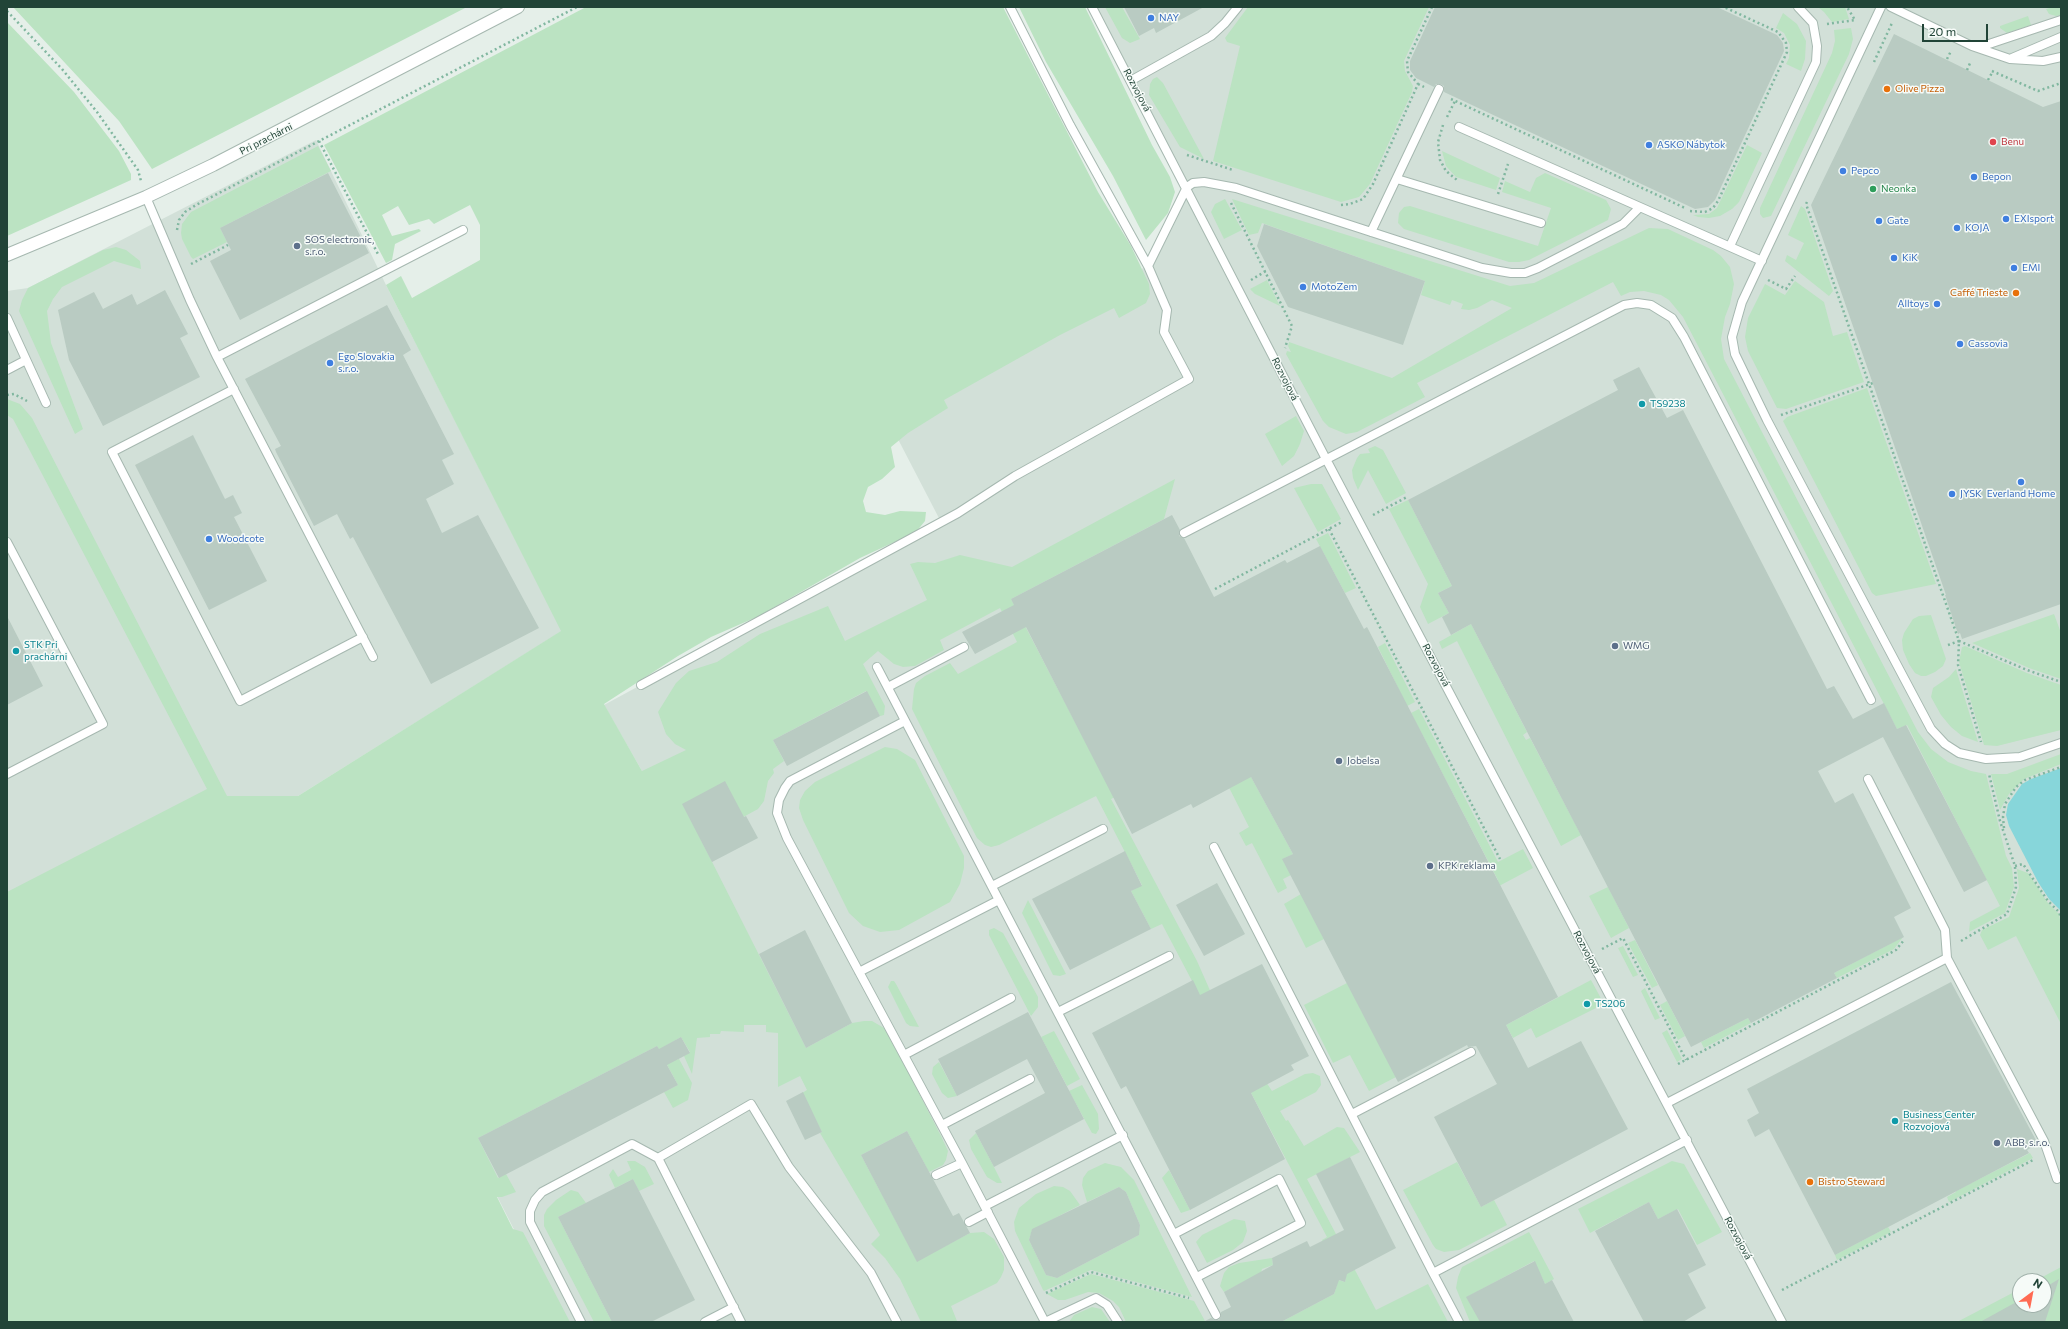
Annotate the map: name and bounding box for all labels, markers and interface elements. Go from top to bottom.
place label: NAY [1159,12,1179,24]
marker: NAY [1146,13,1156,23]
scale bar [1924,16,1990,42]
text: 20 m [1929,24,1956,38]
street label: Rozvojová [1121,67,1153,113]
place label: Olive Pizza [1895,83,1944,95]
marker: Olive Pizza [1882,84,1892,94]
street label: Pri prachárni [237,120,295,158]
place label: Benu [2001,136,2024,148]
marker: Benu [1988,137,1998,147]
place label: ASKO Nábytok [1657,139,1725,151]
marker: ASKO Nábytok [1644,140,1654,150]
place label: Pepco [1851,165,1879,177]
marker: Pepco [1838,166,1848,176]
place label: Bepon [1982,171,2011,183]
marker: Bepon [1969,172,1979,182]
place label: Neonka [1881,183,1916,195]
marker: Neonka [1868,184,1878,194]
place label: EXIsport [2014,213,2054,225]
marker: EXIsport [2001,214,2011,224]
place label: Gate [1887,215,1909,227]
marker: Gate [1874,216,1884,226]
place label: KOJA [1965,222,1989,234]
marker: KOJA [1952,223,1962,233]
place label: SOS electronic, s.r.o. [305,234,374,258]
marker: SOS electronic, s.r.o. [292,241,302,251]
place label: KiK [1902,252,1918,264]
marker: KiK [1889,253,1899,263]
place label: EMI [2022,262,2040,274]
marker: EMI [2009,263,2019,273]
place label: MotoZem [1311,281,1357,293]
marker: MotoZem [1298,282,1308,292]
place label: Caffé Trieste [1950,287,2008,299]
marker: Caffé Trieste [2011,288,2021,298]
place label: Alltoys [1898,298,1929,310]
marker: Alltoys [1932,299,1942,309]
place label: Cassovia [1968,338,2008,350]
marker: Cassovia [1955,339,1965,349]
place label: Ego Slovakia s.r.o. [338,351,395,374]
street label: Rozvojová [1269,355,1301,403]
marker: Ego Slovakia s.r.o. [325,358,335,368]
place label: TS9238 [1650,398,1686,410]
marker: TS9238 [1637,399,1647,409]
marker: Everland Home [2016,477,2026,487]
place label: JYSK [1960,488,1982,500]
place label: Everland Home [1987,488,2055,500]
marker: JYSK [1947,489,1957,499]
place label: Woodcote [217,533,264,545]
marker: Woodcote [204,534,214,544]
place label: STK Pri prachárni [24,639,67,662]
place label: WMG [1623,640,1649,652]
marker: WMG [1610,641,1620,651]
street label: Rozvojová [1420,642,1452,688]
marker: STK Pri prachárni [11,646,21,656]
place label: Jobelsa [1347,755,1379,767]
marker: Jobelsa [1334,756,1344,766]
place label: KPK reklama [1438,860,1496,872]
marker: KPK reklama [1425,861,1435,871]
street label: Rozvojová [1571,929,1603,975]
place label: TS206 [1595,998,1625,1010]
marker: TS206 [1582,999,1592,1009]
place label: Business Center Rozvojová [1903,1109,1975,1132]
marker: Business Center Rozvojová [1890,1116,1900,1126]
place label: ABB, s.r.o. [2005,1137,2050,1149]
marker: ABB, s.r.o. [1992,1138,2002,1148]
place label: Bistro Steward [1818,1176,1885,1188]
marker: Bistro Steward [1805,1177,1815,1187]
street label: Rozvojová [1722,1215,1754,1261]
north arrow [2012,1273,2052,1313]
text: N [2031,1276,2045,1291]

